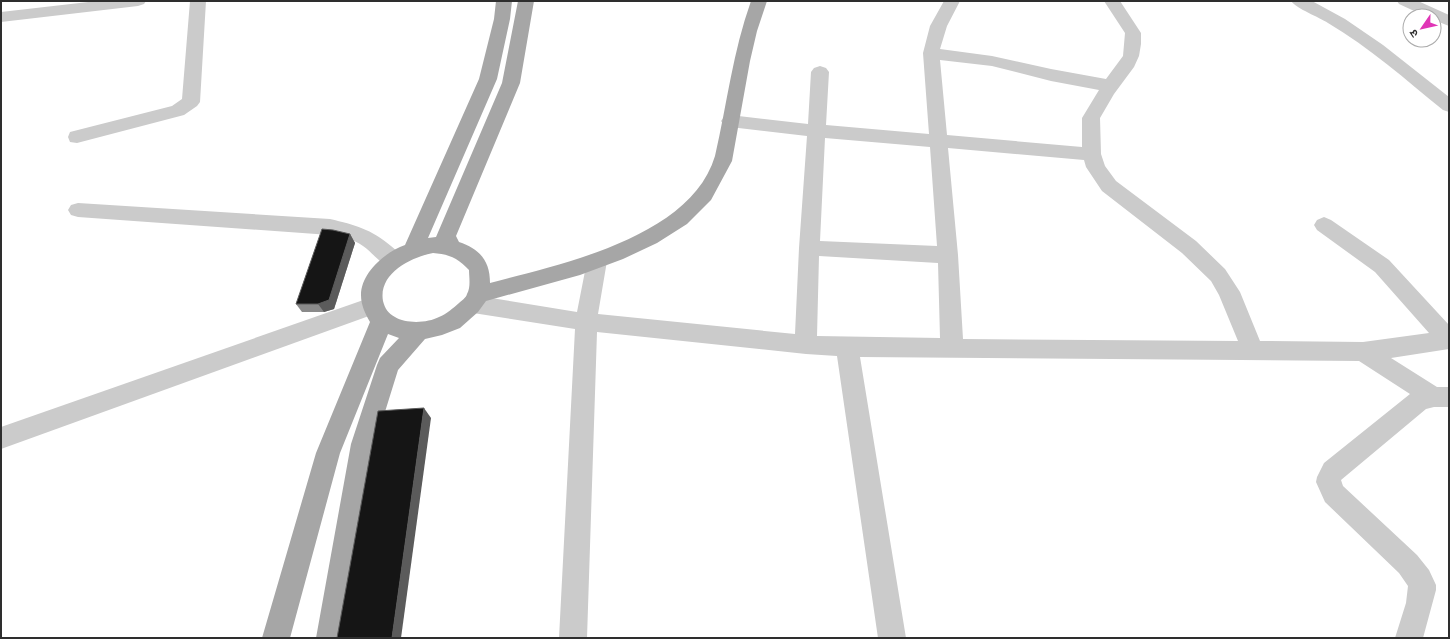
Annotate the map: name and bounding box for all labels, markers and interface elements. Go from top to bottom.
north arrow [1402,8,1442,48]
text: उ [1407,27,1421,40]

